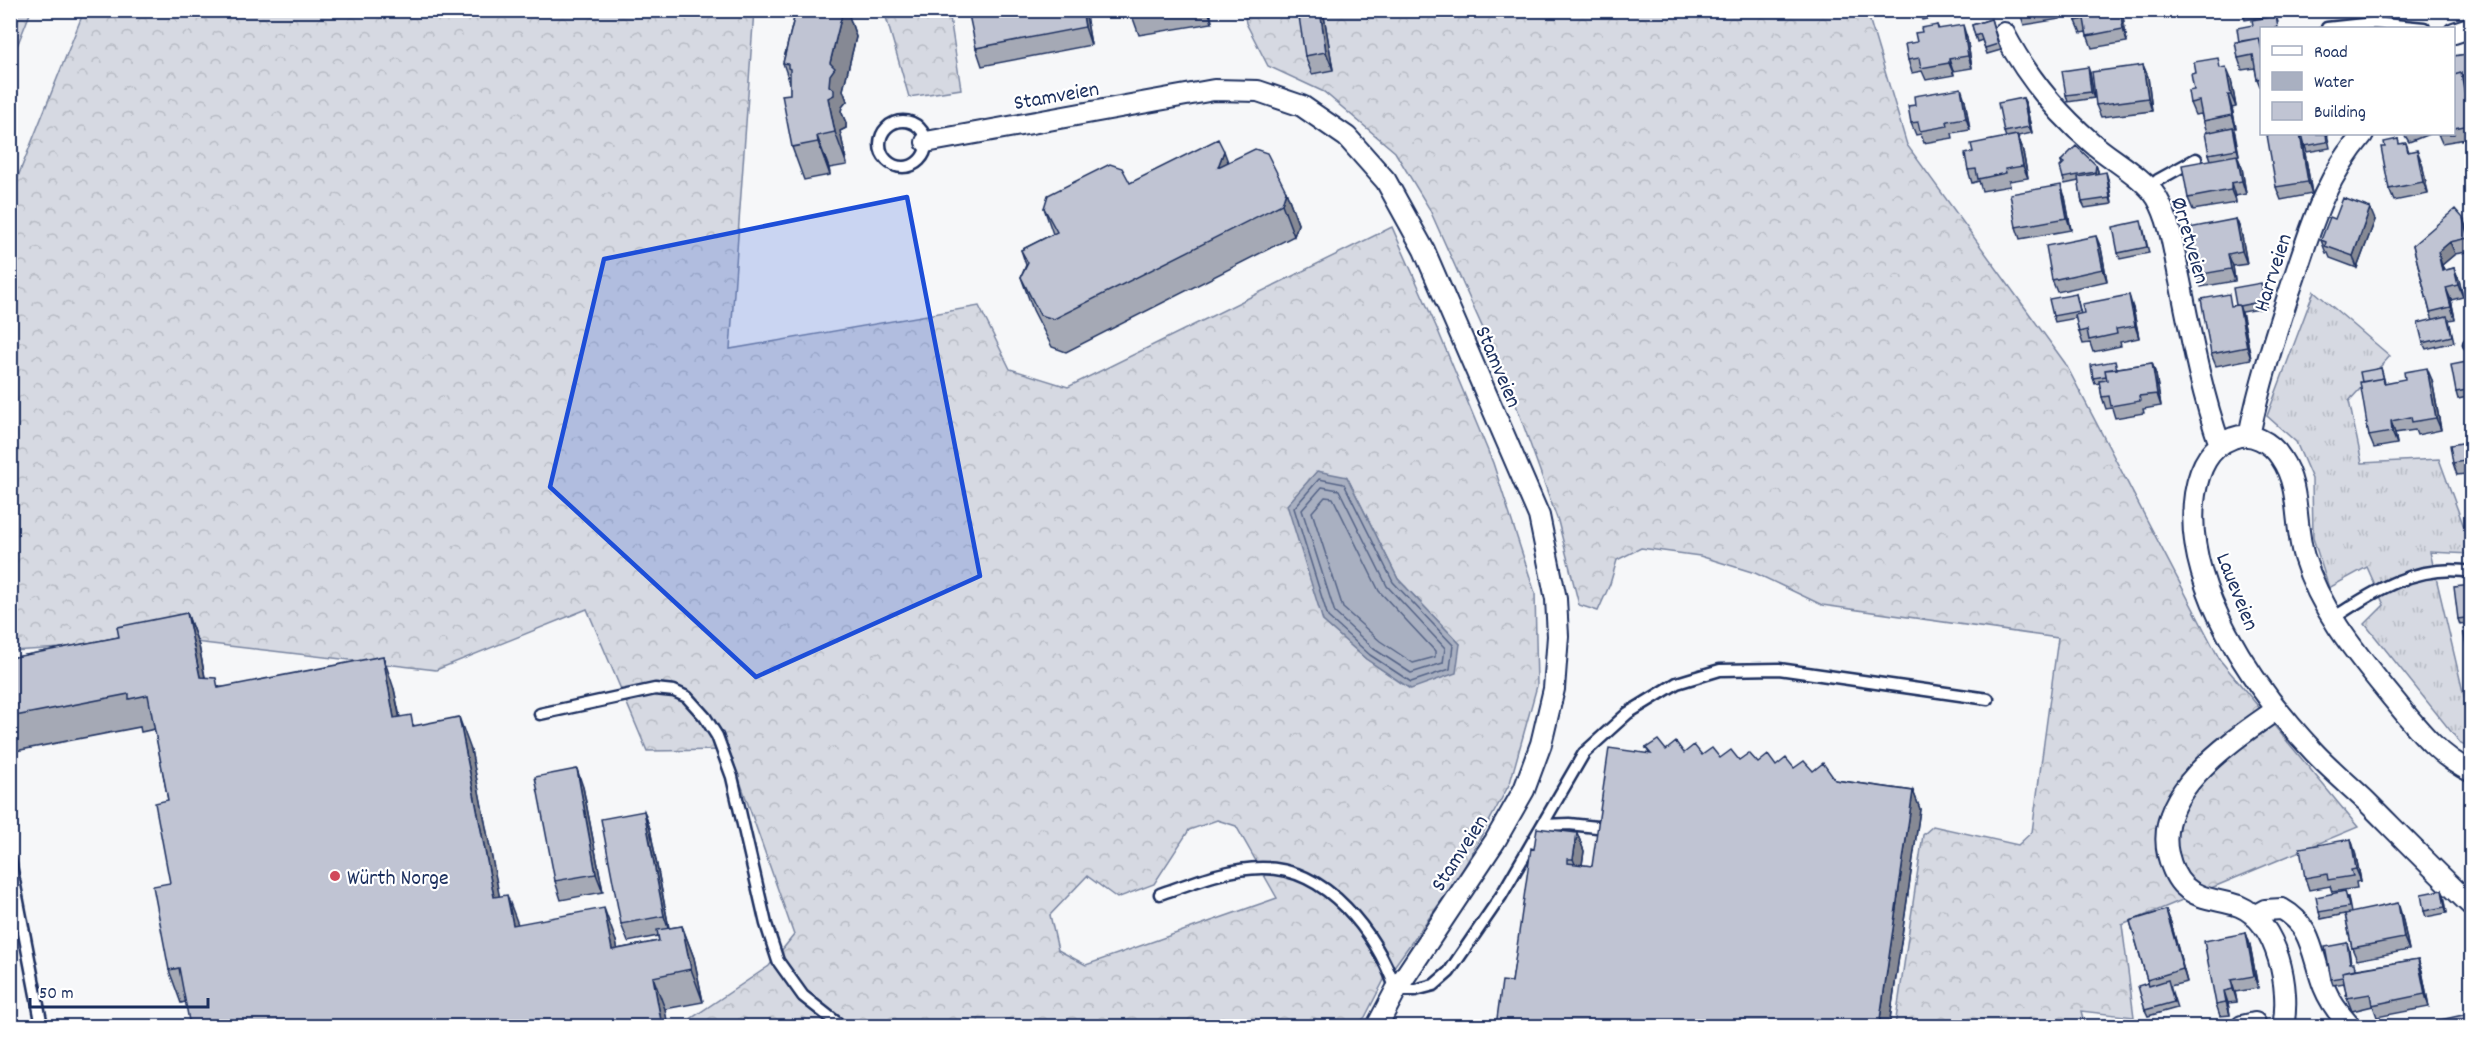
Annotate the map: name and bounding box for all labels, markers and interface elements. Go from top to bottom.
legend [2260,27,2455,135]
text: Road [2314,41,2348,66]
text: Water [2314,71,2354,96]
street label: Stamveien [1012,75,1102,120]
text: Building [2314,101,2366,126]
street label: Ørretveien [2161,194,2216,288]
street label: Harrveien [2247,230,2302,316]
street label: Stamveien [1466,322,1528,413]
street label: Laueveien [2206,549,2265,636]
street label: Stamveien [1425,809,1497,898]
place label: Würth Norge [347,864,449,895]
marker: Würth Norge [328,869,342,883]
scale bar [30,971,208,1009]
text: 50 m [39,982,74,1007]

